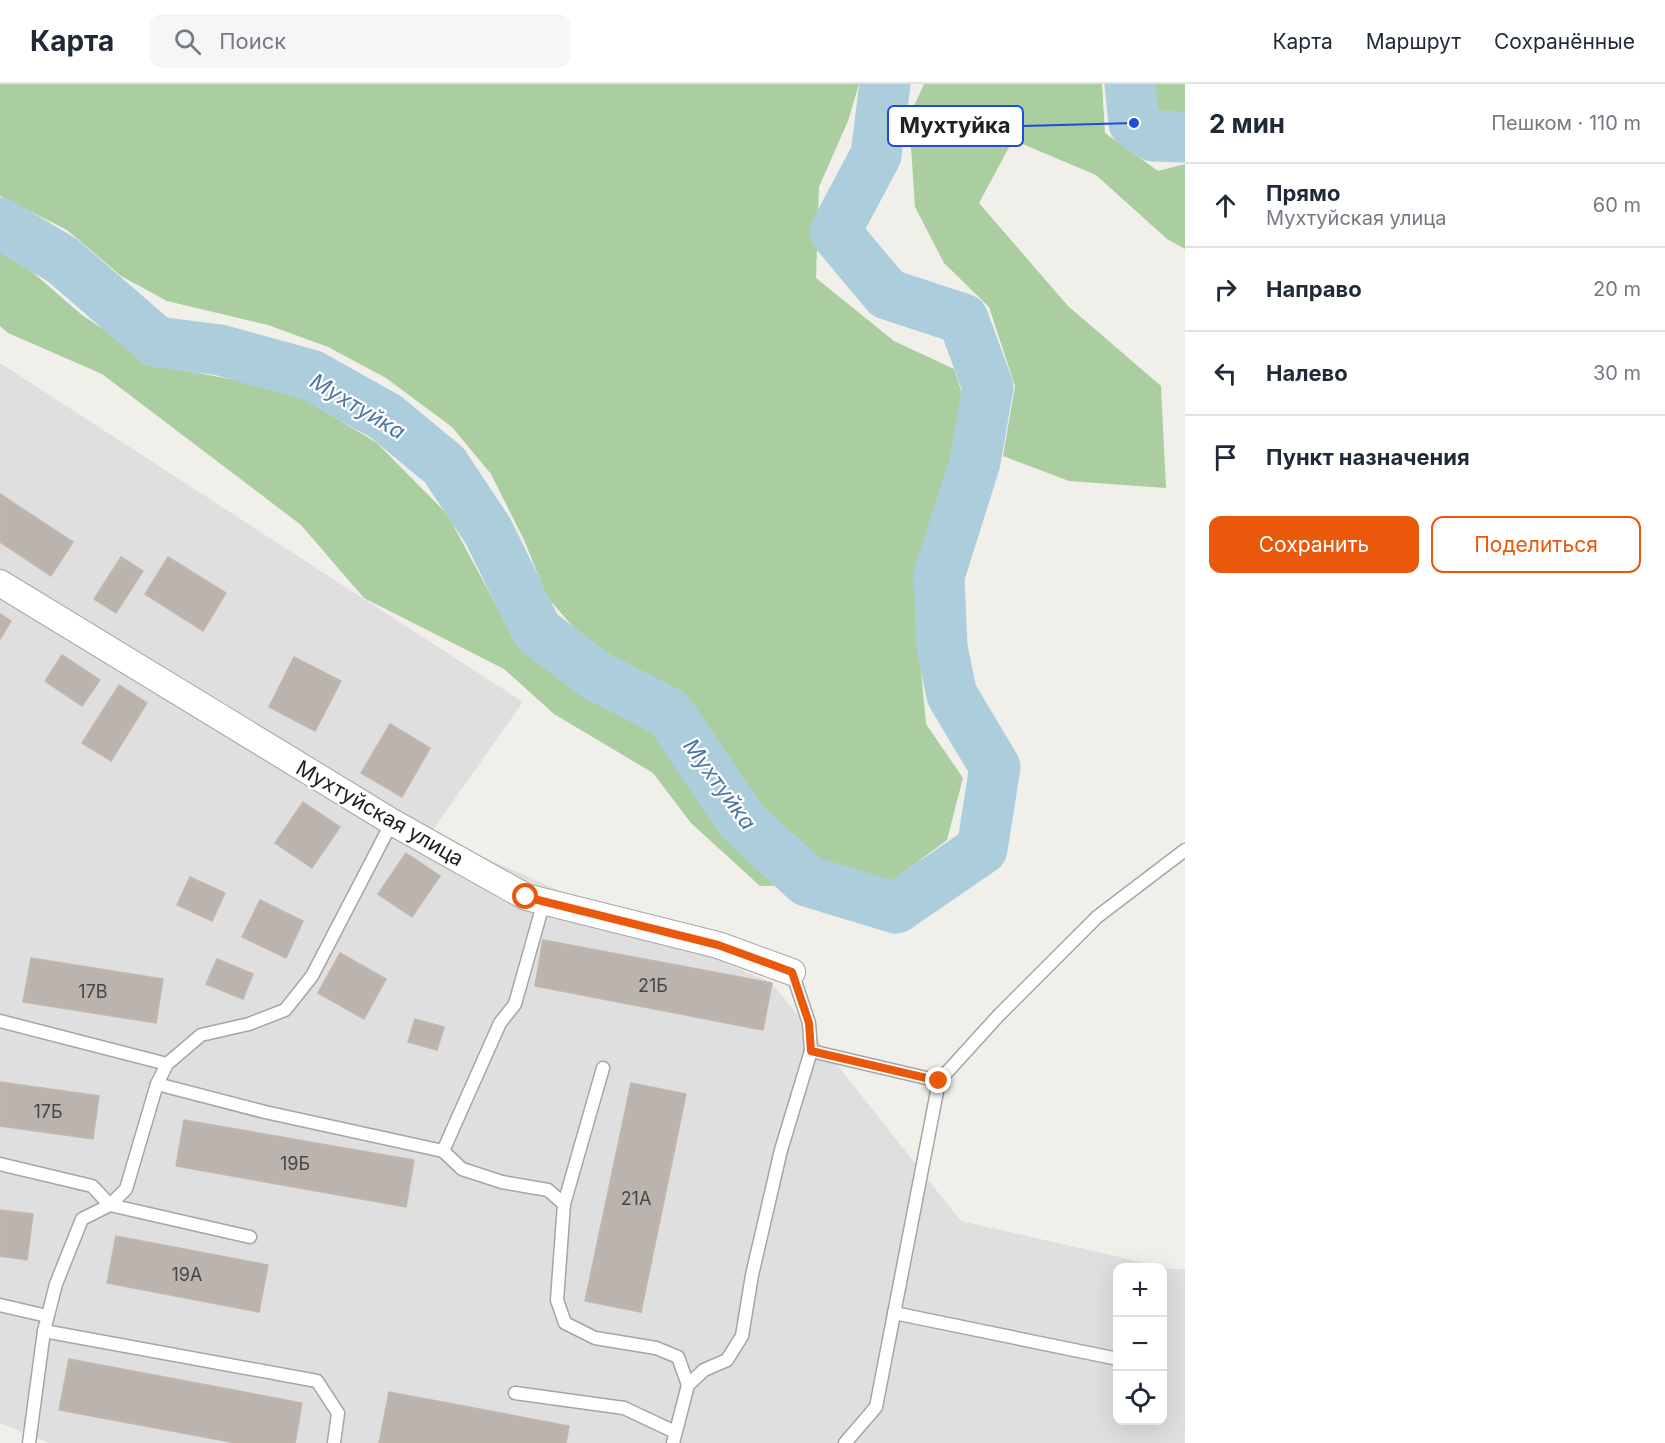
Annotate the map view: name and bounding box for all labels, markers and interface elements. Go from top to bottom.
search box [150,14,570,68]
text: Карта [30,24,114,58]
icon: search [171,25,204,58]
text: Поиск [219,28,286,54]
text: Карта [1272,29,1333,54]
text: Маршрут [1366,29,1461,54]
text: Сохранённые [1494,29,1635,54]
callout: Мухтуйка [888,106,1023,146]
text: 2 мин [1209,108,1285,139]
text: Пешком · 110 m [1491,111,1641,135]
text: Мухтуйка [899,112,1011,138]
text: Прямо [1266,180,1340,206]
icon: ahead [1209,189,1242,222]
text: 60 m [1593,193,1641,217]
text: Мухтуйская улица [1266,206,1446,230]
icon: right [1209,273,1242,306]
text: Направо [1266,276,1362,302]
text: 20 m [1593,277,1641,301]
icon: left [1209,357,1242,390]
text: Налево [1266,360,1348,386]
text: 30 m [1593,361,1641,385]
water label: Мухтуйка [306,368,410,444]
icon: arrive [1209,441,1242,474]
text: Пункт назначения [1266,444,1470,470]
button: Сохранить [1209,516,1419,573]
button: Поделиться [1431,516,1641,573]
water label: Мухтуйка [678,733,762,835]
street label: Мухтуйская улица [292,755,468,871]
route start [512,883,538,909]
house number: 21Б [638,975,668,996]
house number: 17В [78,981,108,1002]
route end [925,1067,951,1093]
house number: 17Б [33,1101,63,1122]
house number: 19Б [280,1153,310,1174]
house number: 21А [621,1188,651,1209]
map controls [1113,1263,1167,1425]
button: + [1113,1263,1167,1317]
house number: 19А [172,1264,202,1285]
button: − [1113,1317,1167,1371]
button: locate [1113,1371,1167,1425]

